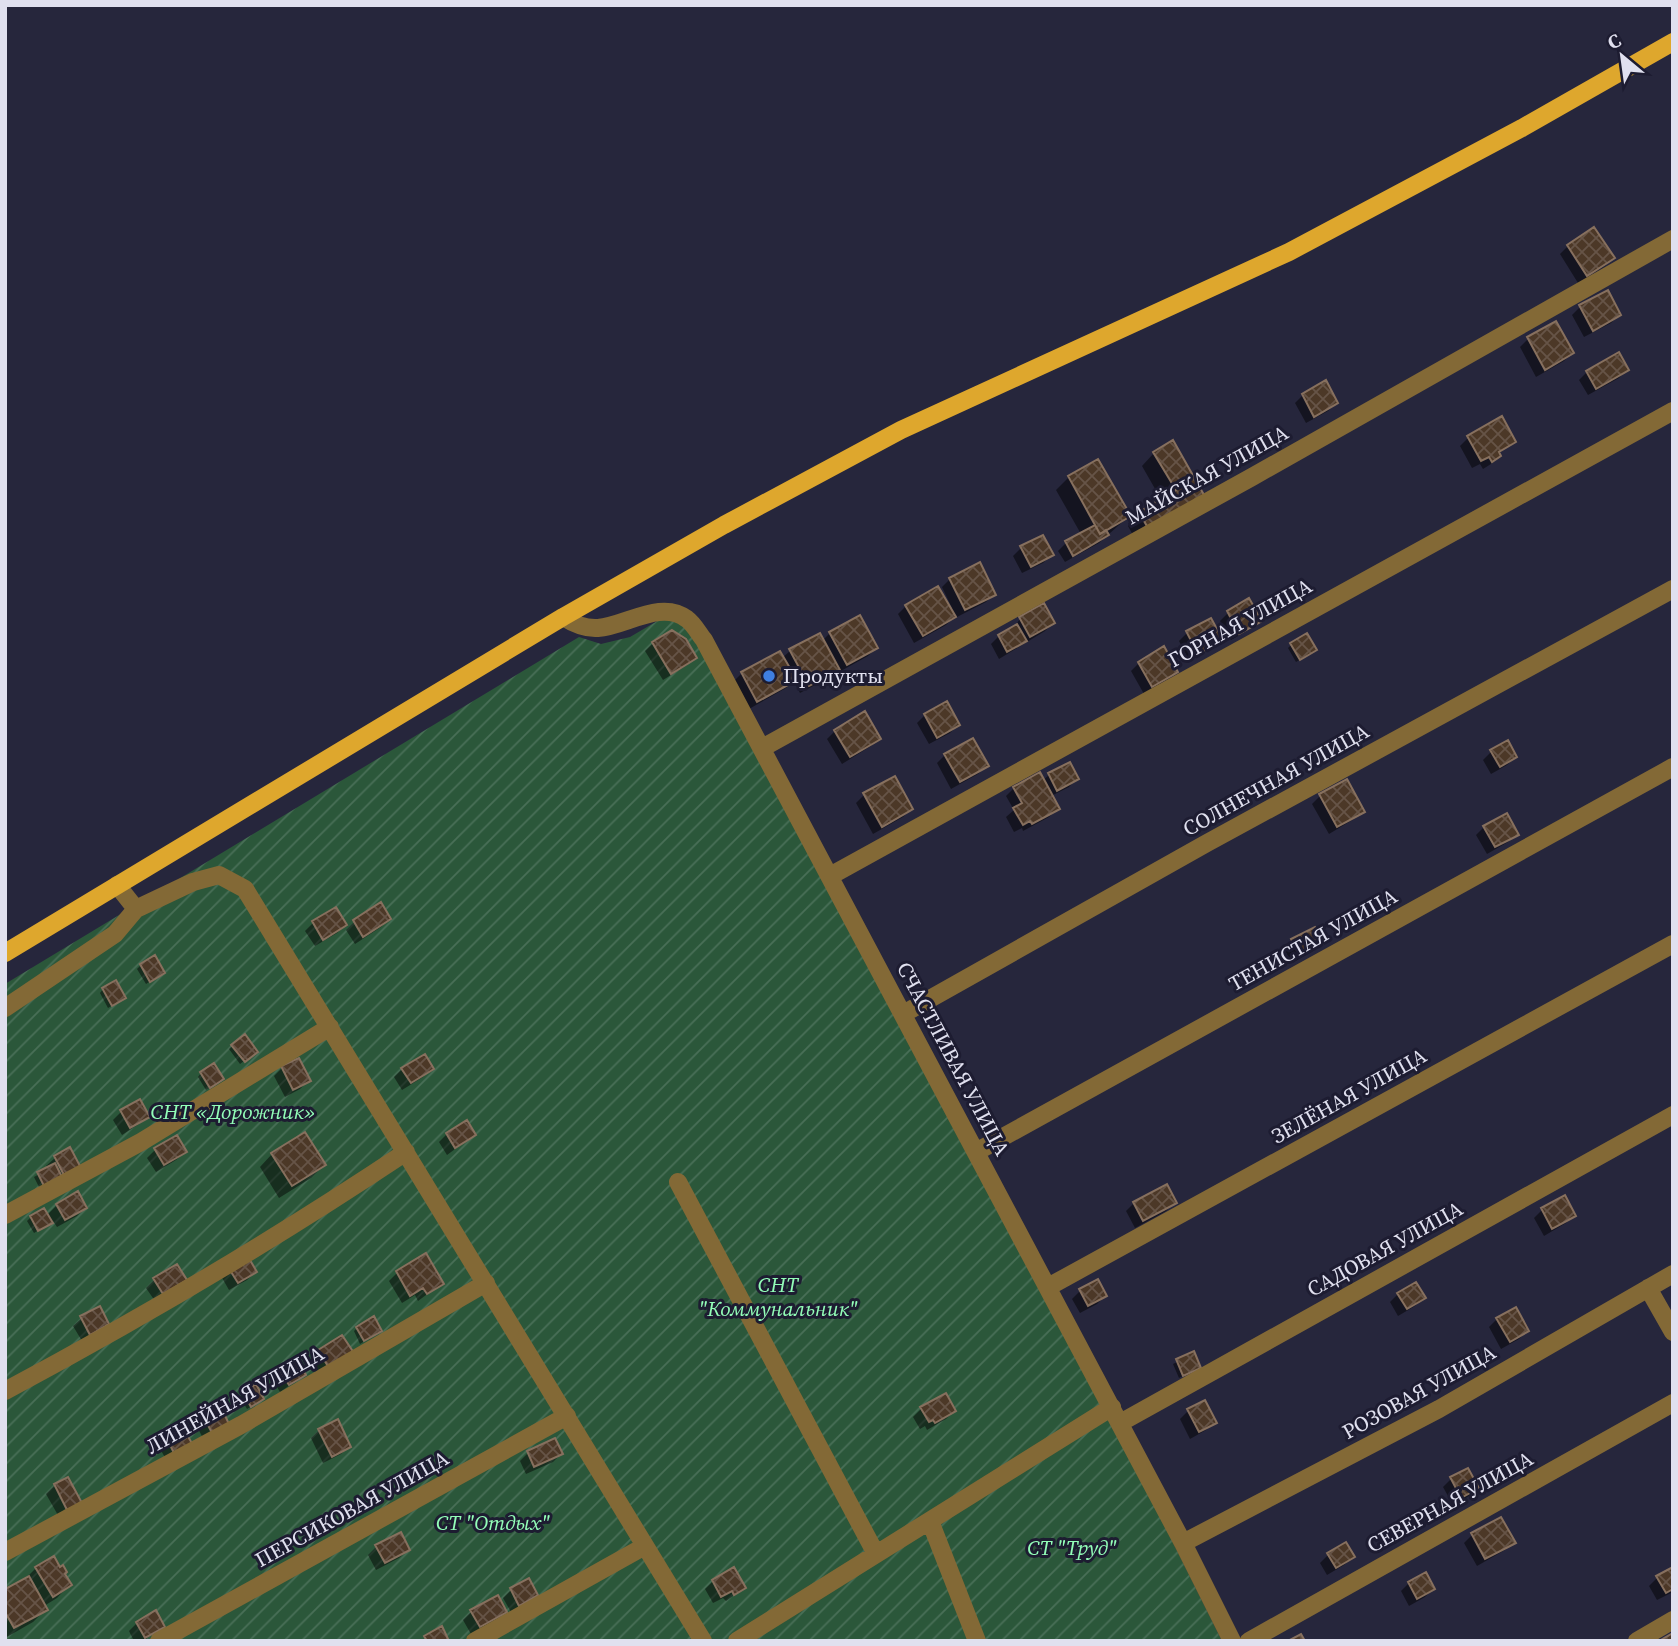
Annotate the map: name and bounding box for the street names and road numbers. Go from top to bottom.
street label: МАЙСКАЯ УЛИЦА [1120,418,1293,531]
street label: ГОРНАЯ УЛИЦА [1162,571,1317,674]
street label: СОЛНЕЧНАЯ УЛИЦА [1177,716,1374,843]
street label: ТЕНИСТАЯ УЛИЦА [1223,881,1402,998]
street label: СЧАСТЛИВАЯ УЛИЦА [890,957,1017,1161]
street label: ЗЕЛЁНАЯ УЛИЦА [1266,1041,1432,1150]
street label: САДОВАЯ УЛИЦА [1302,1194,1468,1303]
street label: РОЗОВАЯ УЛИЦА [1337,1337,1501,1446]
street label: ЛИНЕЙНАЯ УЛИЦА [140,1338,329,1461]
street label: ПЕРСИКОВАЯ УЛИЦА [250,1443,454,1574]
street label: СЕВЕРНАЯ УЛИЦА [1361,1444,1538,1559]

